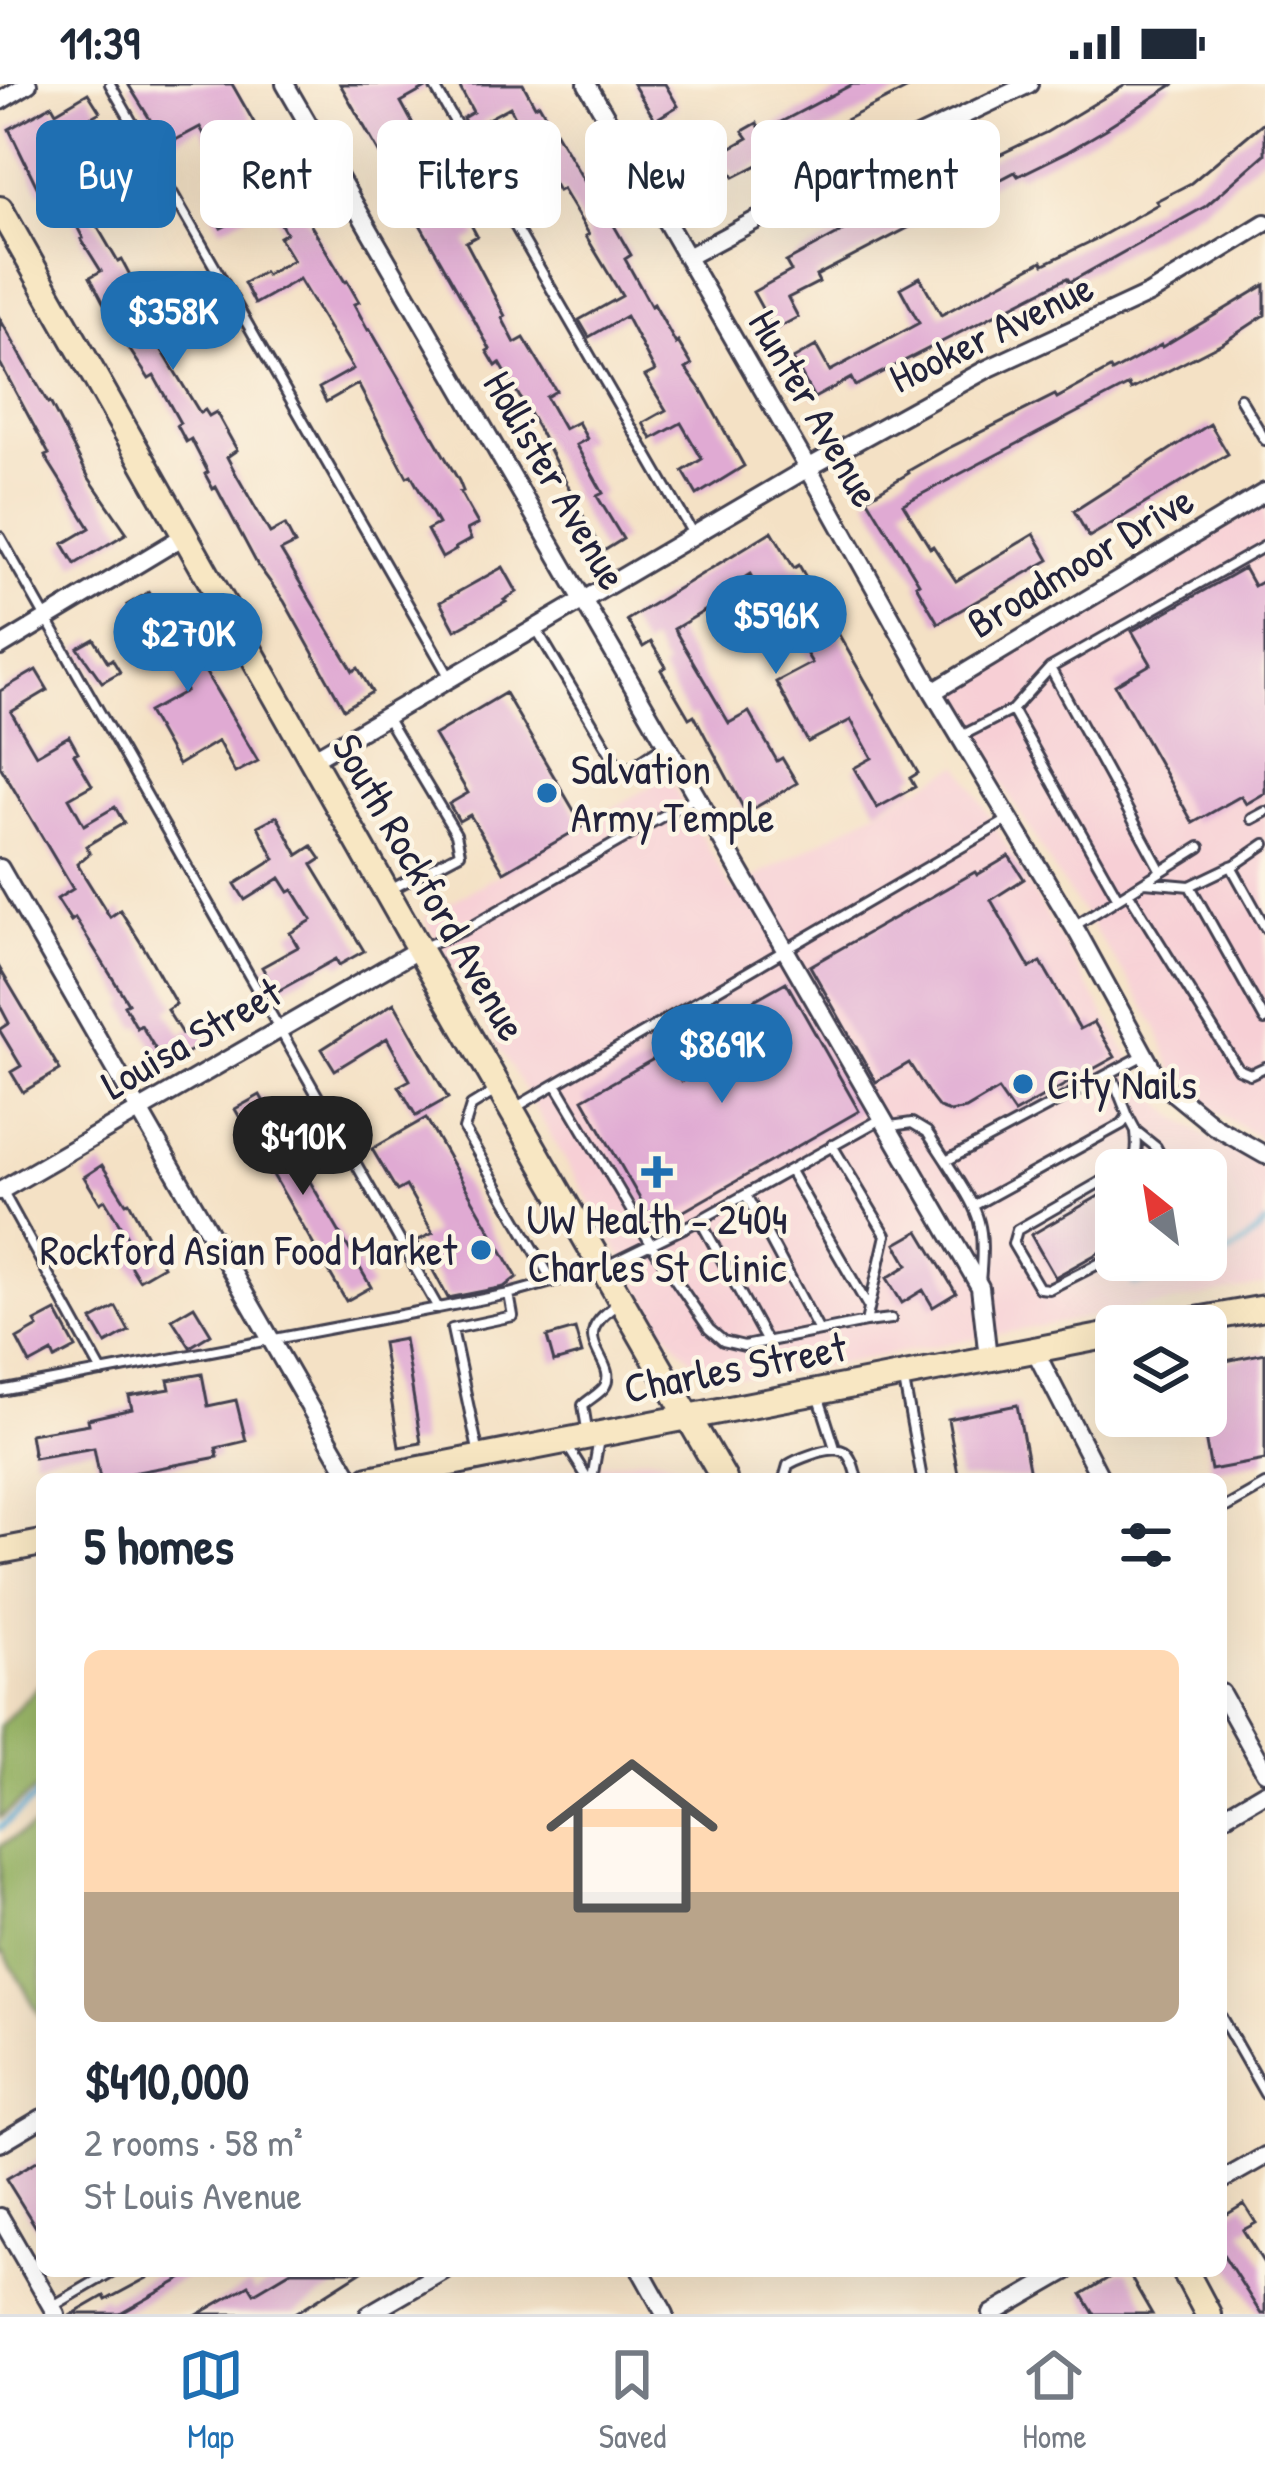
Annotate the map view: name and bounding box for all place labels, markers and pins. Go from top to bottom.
pin: $358K [89,271,257,373]
pin: $596K [692,575,860,677]
pin: $270K [104,593,272,695]
place label: Salvation Army Temple [571,740,774,845]
marker: Salvation Army Temple [534,780,560,806]
pin: $869K [638,1004,806,1106]
place label: City Nails [1047,1055,1197,1112]
marker: City Nails [1010,1071,1036,1097]
pin: $410K [219,1096,387,1198]
marker: UW Health - 2404 Charles St Clinic [641,1156,673,1188]
place label: UW Health - 2404 Charles St Clinic [527,1190,788,1295]
place label: Rockford Asian Food Market [40,1221,458,1278]
marker: Rockford Asian Food Market [468,1237,494,1263]

